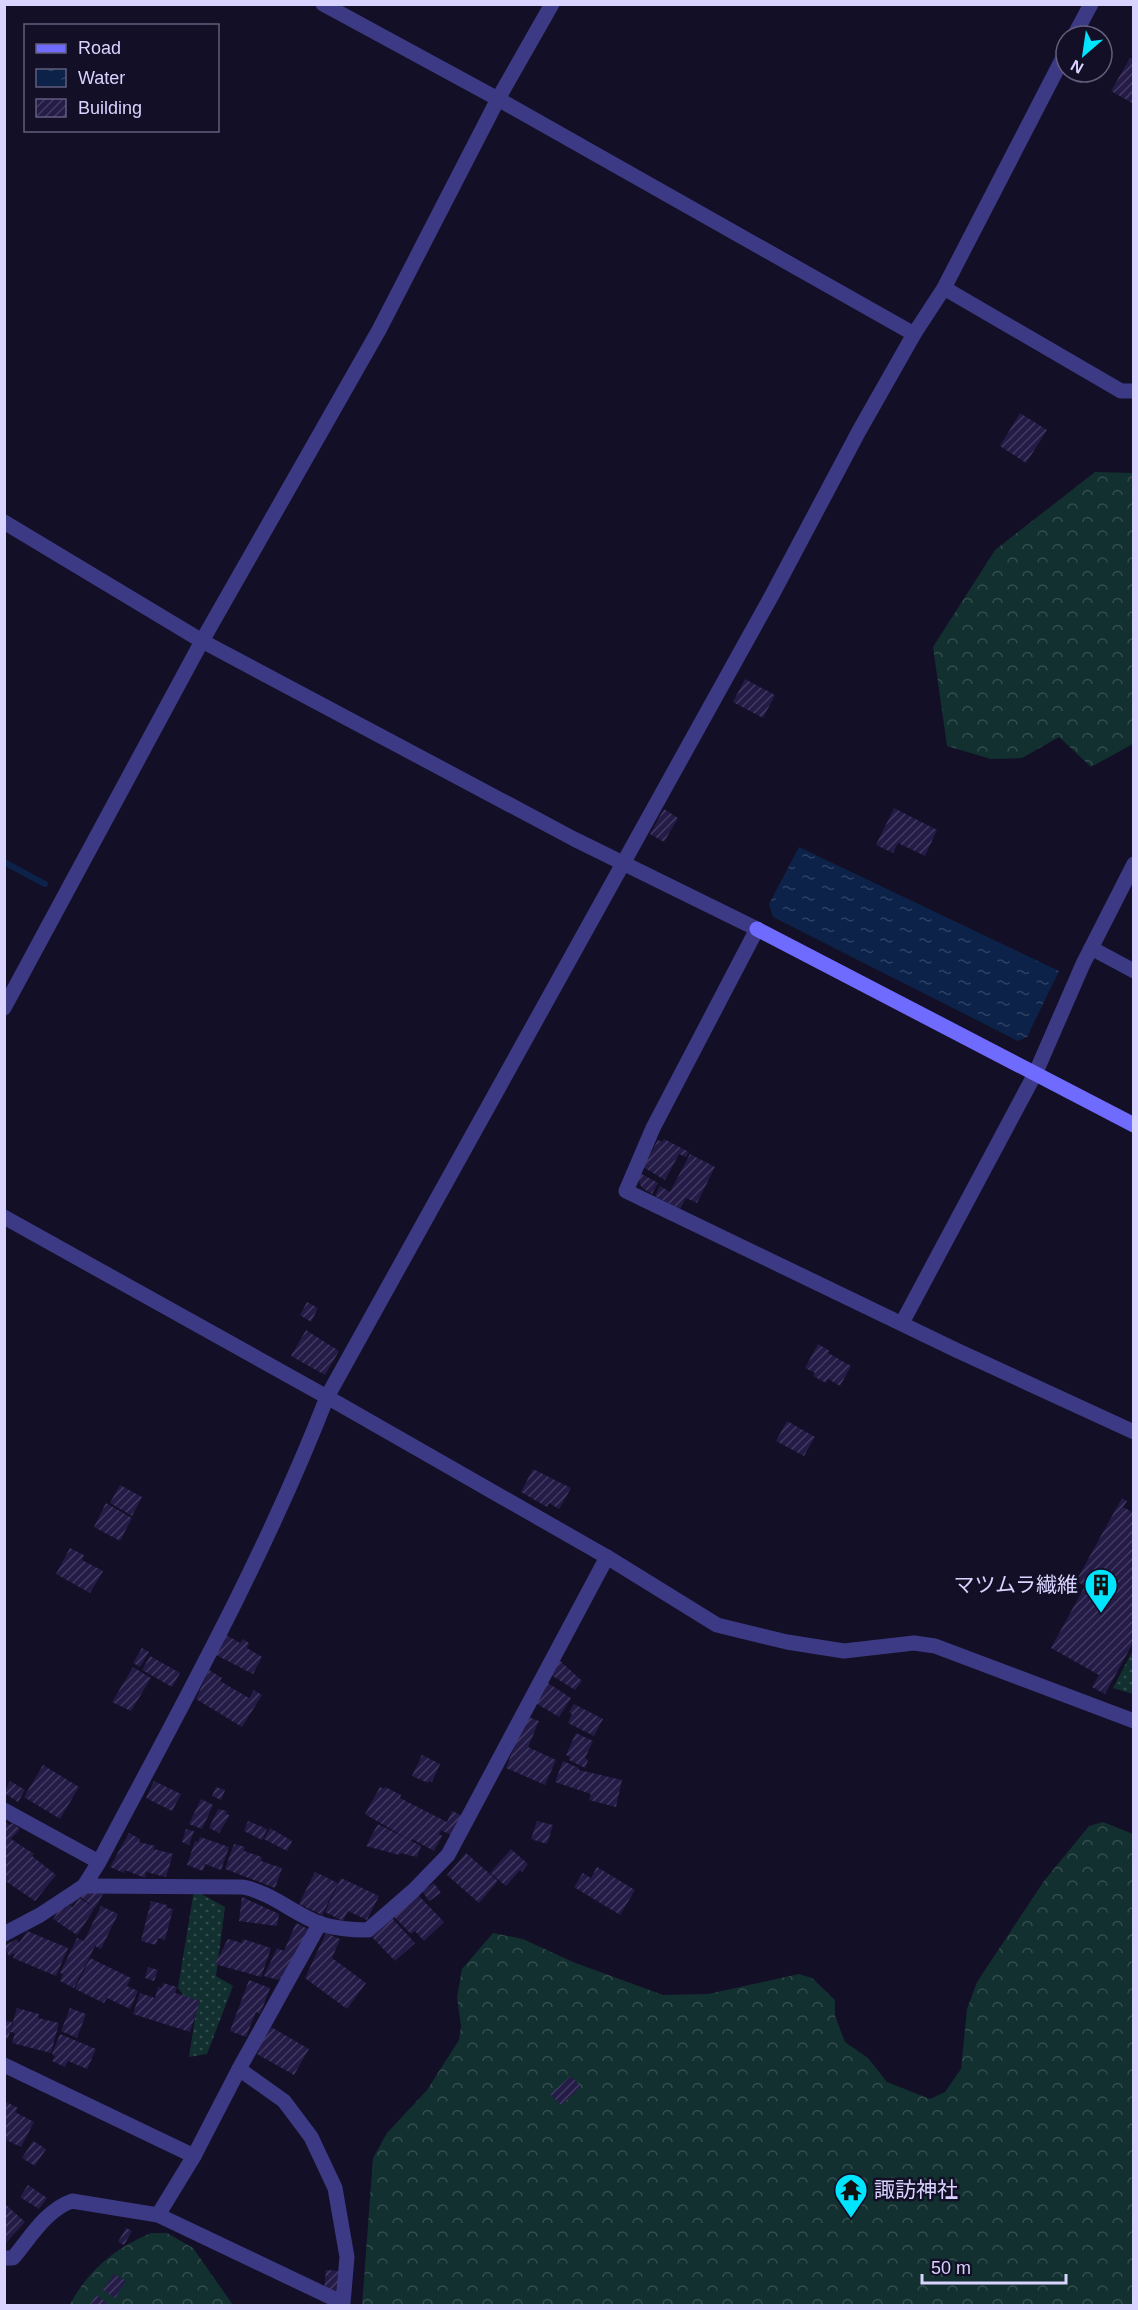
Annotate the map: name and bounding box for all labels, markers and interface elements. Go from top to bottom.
legend [24,24,219,132]
north arrow [1054,24,1114,84]
text: Road [78,38,121,58]
text: N [1068,56,1086,77]
text: Water [78,68,125,88]
text: Building [78,98,142,118]
building icon: マツムラ繊維 [1083,1567,1119,1614]
place label: マツムラ繊維 [953,1573,1078,1596]
temple icon: 諏訪神社 [833,2172,869,2219]
place label: 諏訪神社 [874,2178,958,2201]
scale bar [922,2247,1066,2285]
text: 50 m [931,2258,971,2278]

